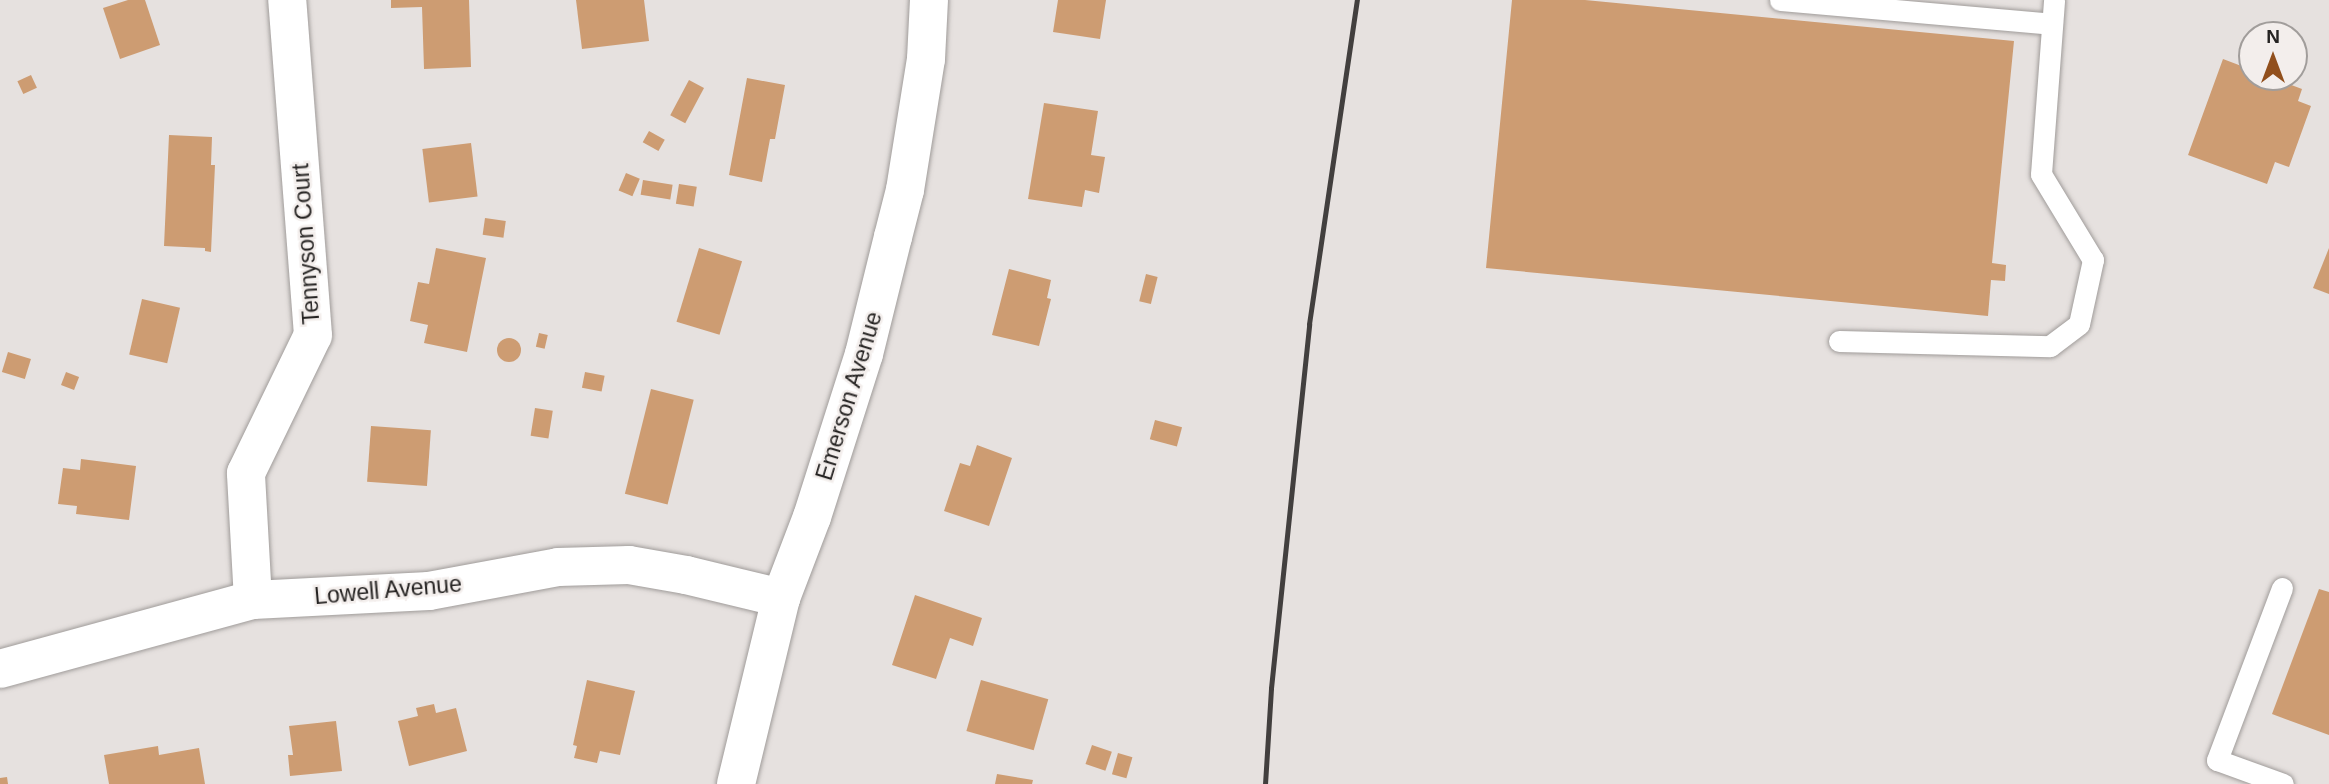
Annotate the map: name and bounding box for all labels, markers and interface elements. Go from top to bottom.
north arrow [2238,21,2308,91]
text: N [2266,26,2280,47]
street label: Tennyson Court [287,163,325,325]
street label: Emerson Avenue [810,308,888,484]
street label: Lowell Avenue [312,570,464,610]

